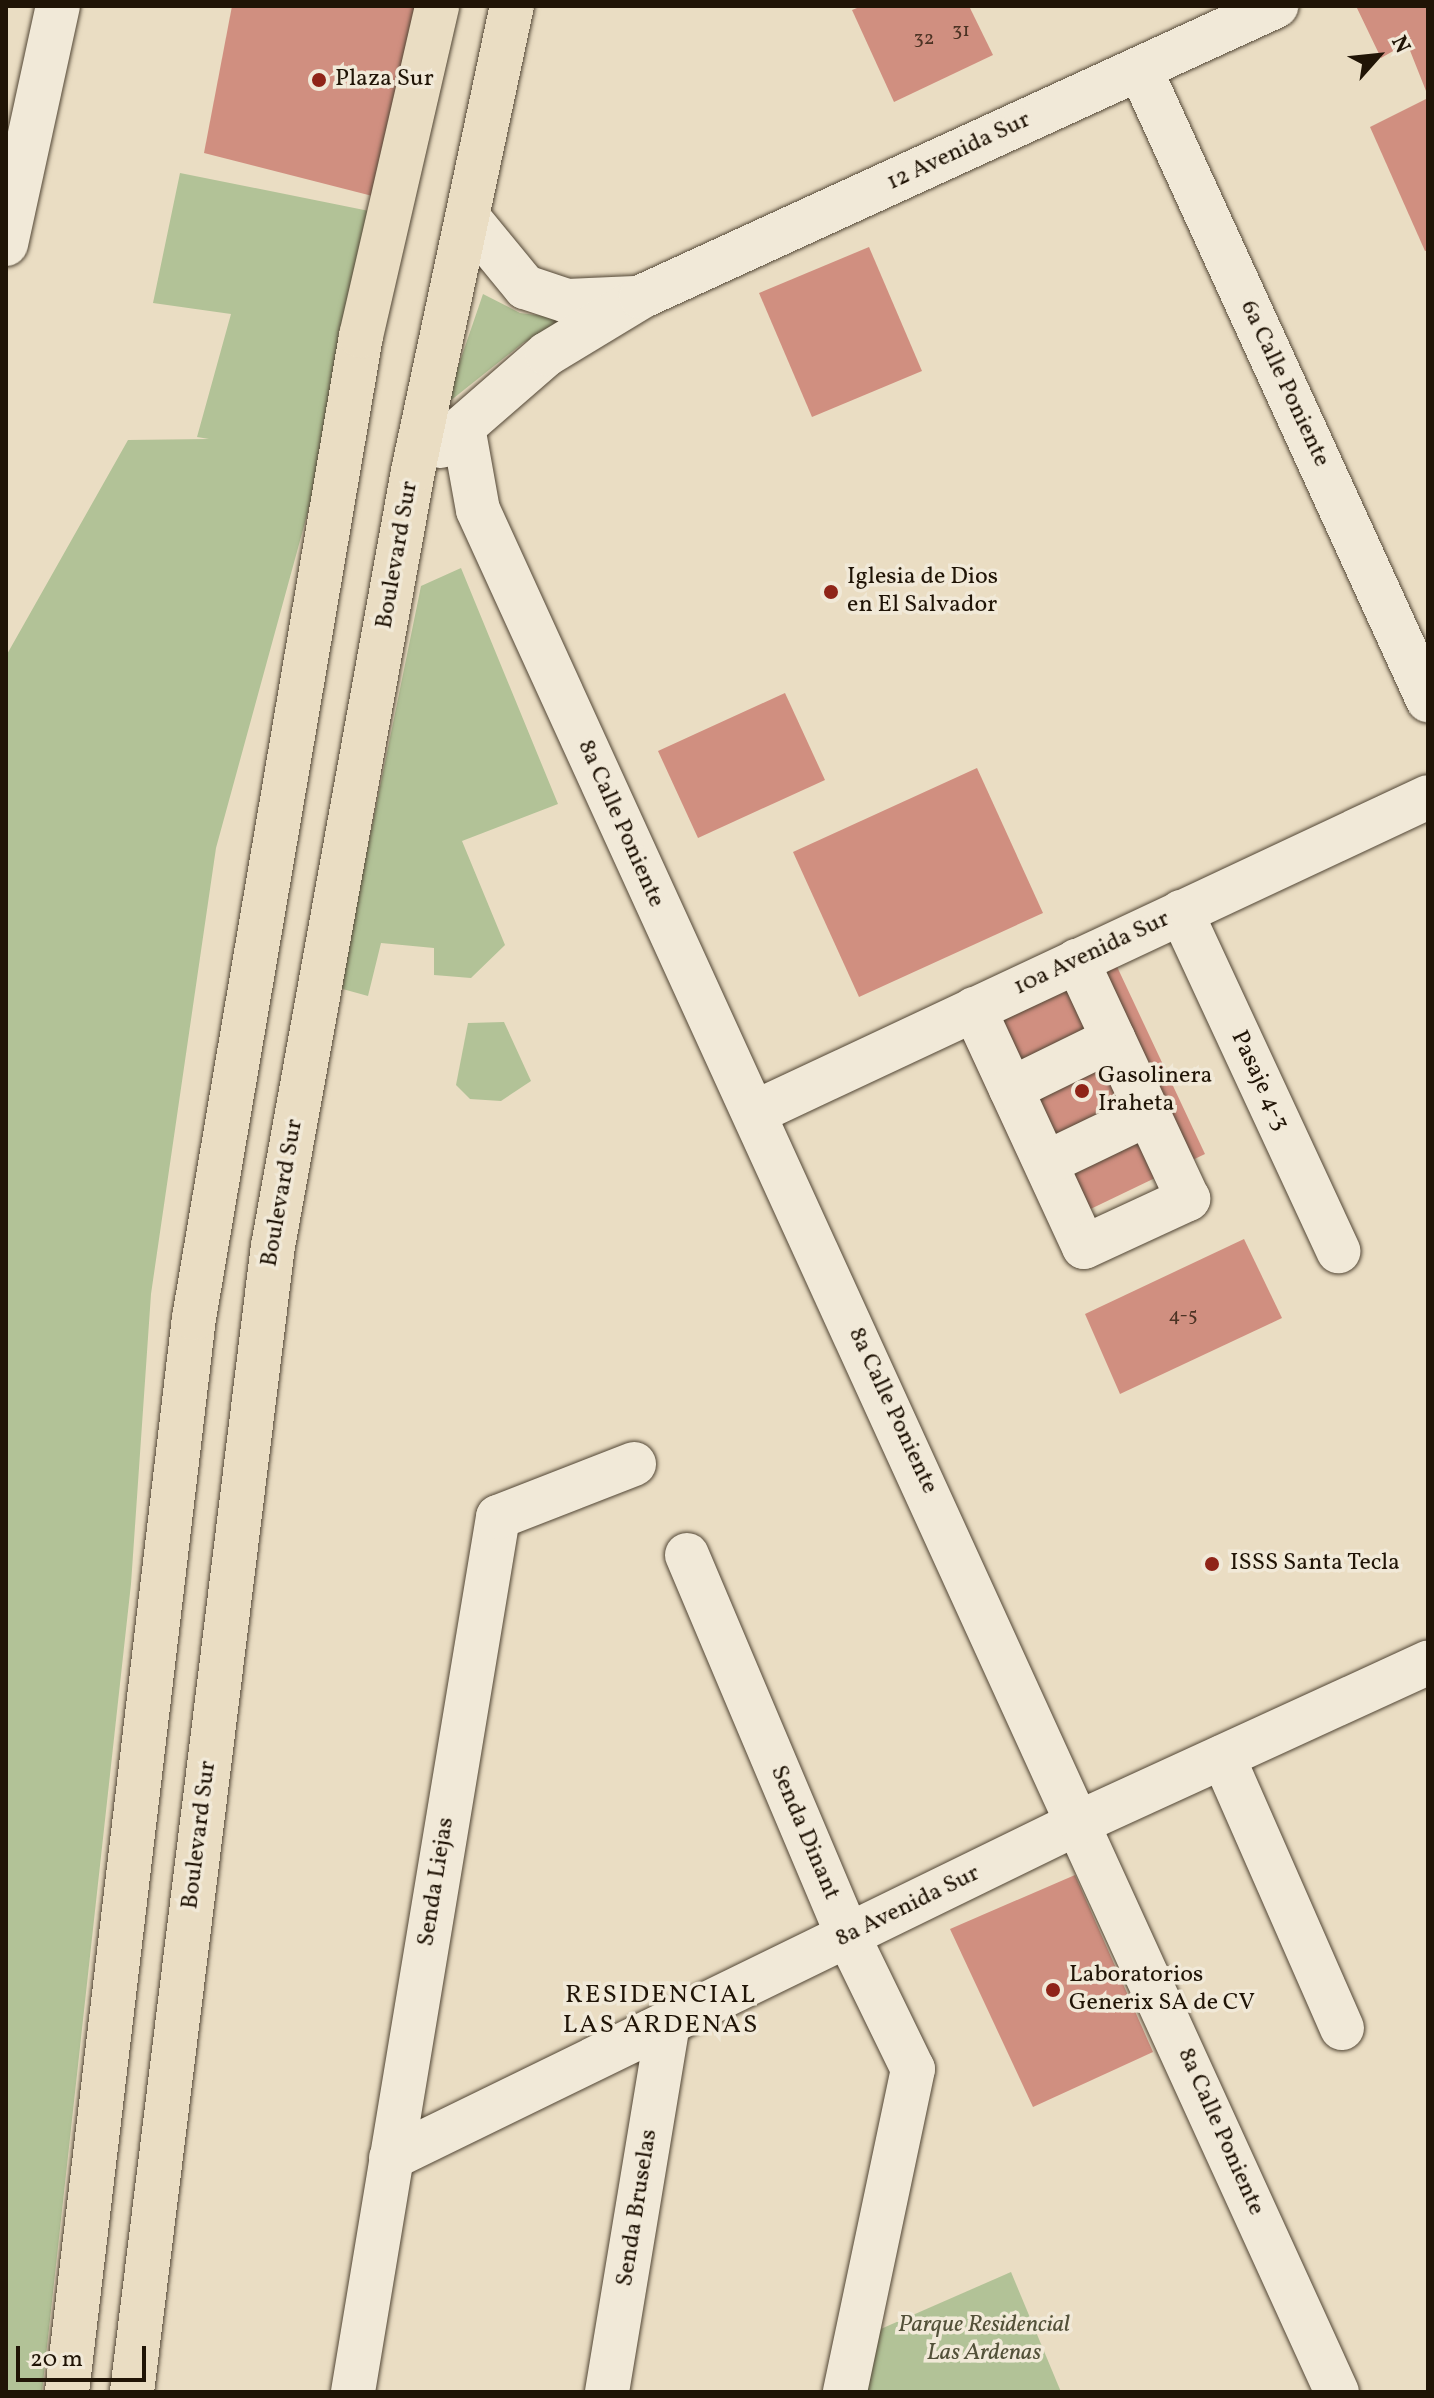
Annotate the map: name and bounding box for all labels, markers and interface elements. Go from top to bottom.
north arrow [1338,16,1418,96]
house number: 31 [952,19,970,43]
house number: 32 [914,27,934,51]
text: N [1382,31,1417,59]
place label: Plaza Sur [335,66,434,94]
marker: Plaza Sur [310,71,328,89]
street label: 12 Avenida Sur [883,106,1035,198]
street label: 6a Calle Poniente [1233,296,1335,472]
street label: Boulevard Sur [371,479,425,631]
place label: Iglesia de Dios en El Salvador [847,564,998,620]
marker: Iglesia de Dios en El Salvador [822,583,840,601]
street label: 8a Calle Poniente [570,736,670,912]
street label: 10a Avenida Sur [1010,905,1174,1003]
street label: Pasaje 4-3 [1223,1027,1295,1135]
place label: Gasolinera Iraheta [1098,1063,1212,1119]
marker: Gasolinera Iraheta [1073,1082,1091,1100]
street label: Boulevard Sur [256,1117,310,1269]
house number: 4-5 [1168,1304,1198,1328]
street label: 8a Calle Poniente [841,1323,943,1499]
place label: ISSS Santa Tecla [1230,1550,1401,1578]
marker: ISSS Santa Tecla [1201,1553,1223,1575]
street label: Boulevard Sur [177,1759,223,1911]
street label: Senda Dinant [763,1762,845,1904]
street label: Senda Liejas [413,1815,461,1949]
street label: 8a Avenida Sur [831,1860,985,1954]
place label: Laboratorios Generix SA de CV [1069,1962,1255,2018]
district label: RESIDENCIAL LAS ARDENAS [563,1980,759,2042]
marker: Laboratorios Generix SA de CV [1044,1981,1062,1999]
street label: 8a Calle Poniente [1170,2044,1270,2220]
street label: Senda Bruselas [611,2127,665,2289]
park label: Parque Residencial Las Ardenas [898,2312,1070,2368]
scale bar [20,2330,150,2380]
text: 20 m [30,2343,83,2377]

